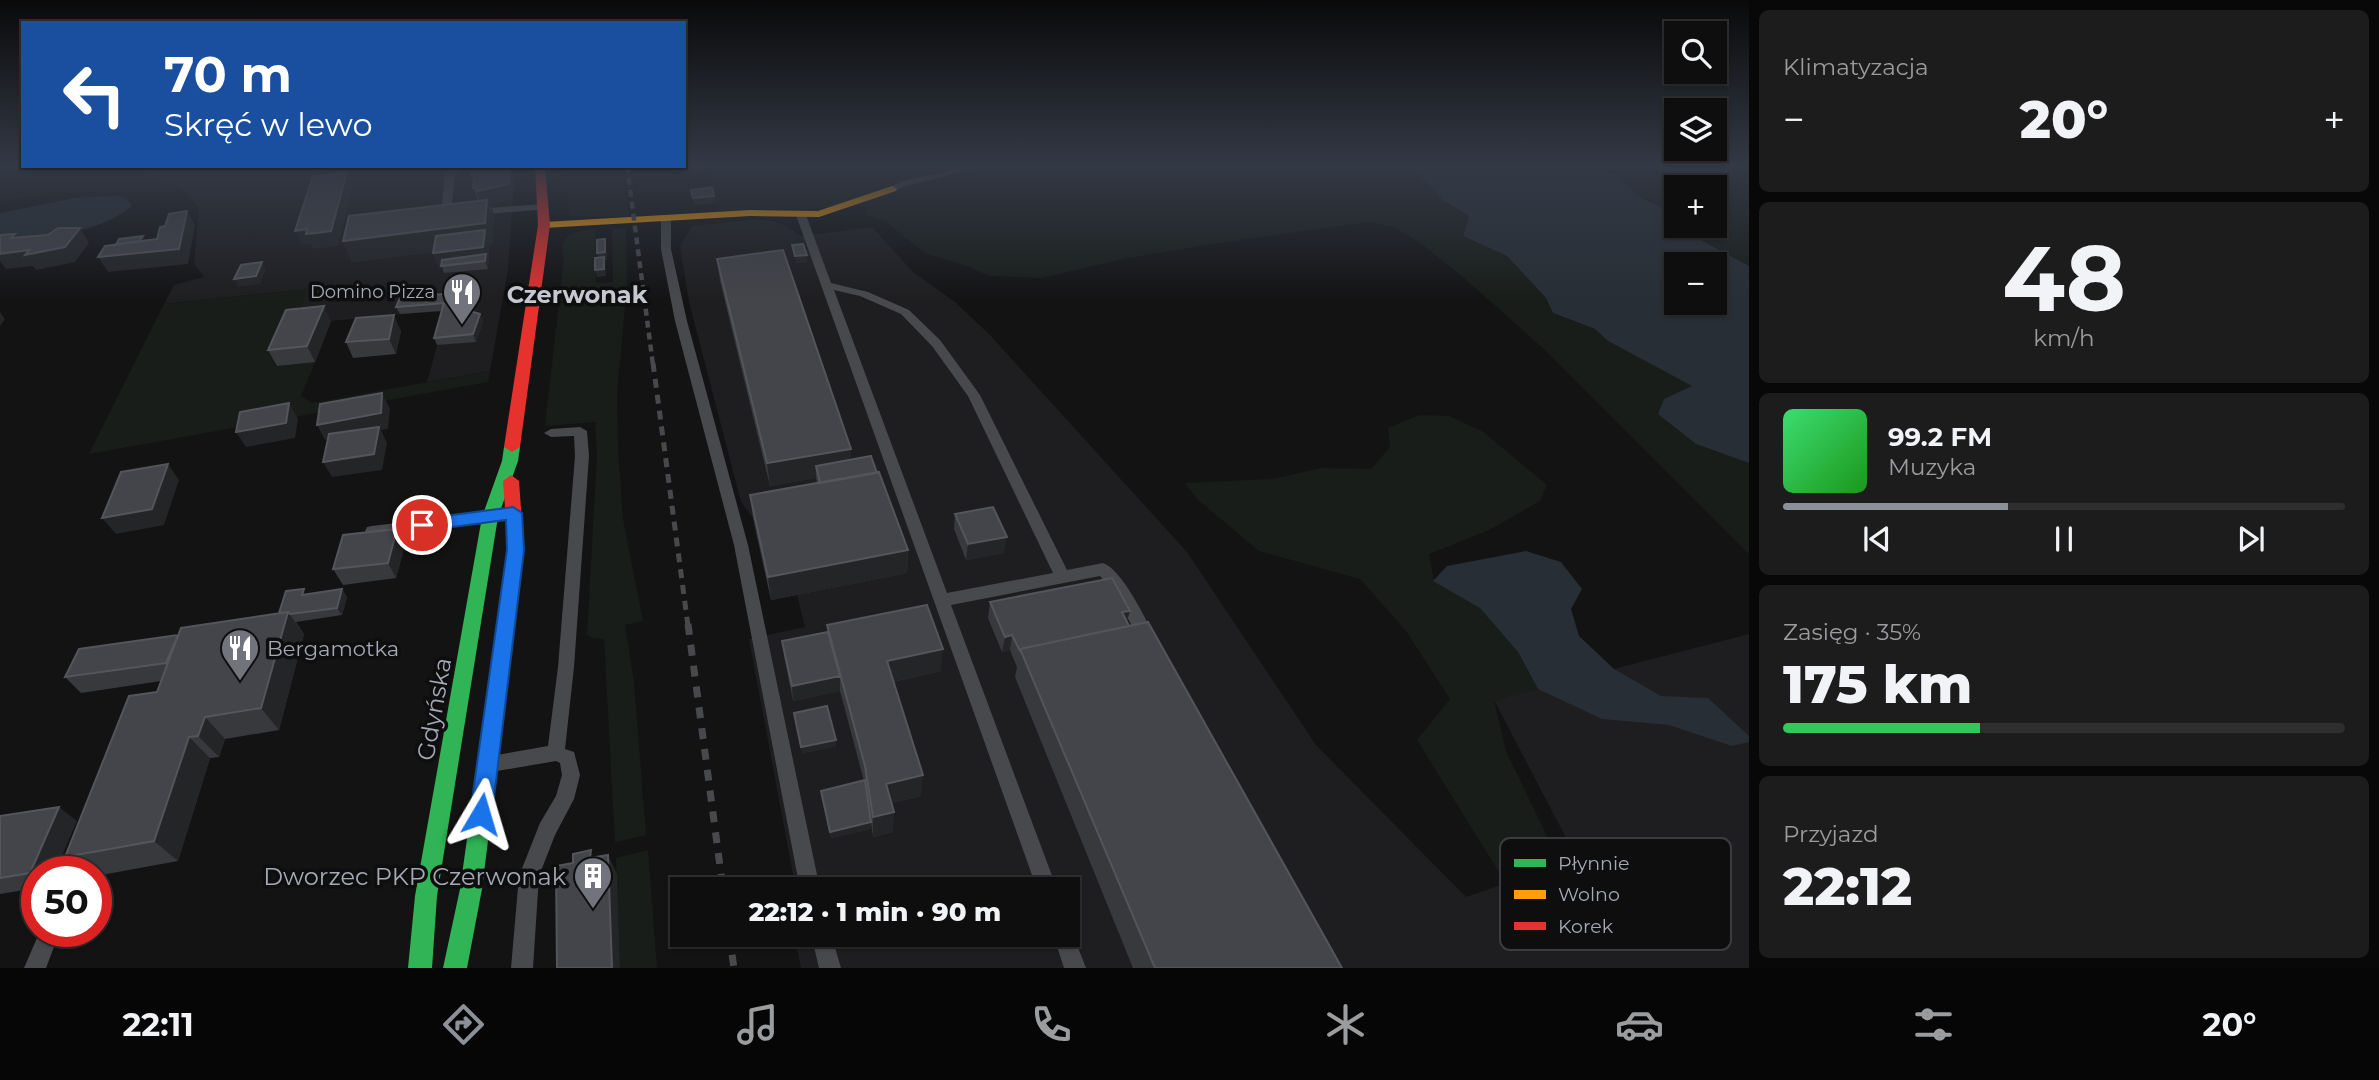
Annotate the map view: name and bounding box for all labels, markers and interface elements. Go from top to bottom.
map controls [1664,21,1727,315]
button: search [1664,21,1727,84]
text: 70 m [164,45,292,104]
icon: left [49,49,140,140]
text: Klimatyzacja [1783,53,1929,81]
text: 20° [2020,88,2108,151]
text: − [1783,96,1805,143]
text: + [2323,96,2345,143]
button: layers [1664,98,1727,161]
text: Skręć w lewo [164,105,373,144]
button: + [1664,175,1727,238]
text: 48 [2002,223,2126,334]
button: − [1664,252,1727,315]
restaurant icon: Domino Pizza [441,271,483,326]
district label: Czerwonak [507,280,648,309]
place label: Domino Pizza [310,281,435,303]
text: km/h [2033,324,2095,352]
text: 99.2 FM [1888,421,1992,453]
text: Muzyka [1888,453,1976,481]
pin [392,495,452,555]
icon: arrive [403,506,441,544]
icon: previous [1858,520,1896,558]
icon: pause [2045,520,2083,558]
icon: next [2232,520,2270,558]
text: Zasięg · 35% [1783,618,1921,646]
restaurant icon: Bergamotka [219,627,261,682]
place label: Bergamotka [267,636,399,661]
text: 175 km [1783,653,1972,716]
street label: Gdyńska [411,655,457,763]
position arrow [444,777,518,851]
text: Przyjazd [1783,820,1879,848]
legend [1500,838,1731,950]
text: Płynnie [1558,852,1629,875]
building icon: Dworzec PKP Czerwonak [572,855,614,910]
text: 22:12 [1783,855,1912,918]
speed limit sign: 50 [21,856,112,947]
place label: Dworzec PKP Czerwonak [263,862,567,891]
text: Wolno [1558,883,1620,906]
text: 22:12 · 1 min · 90 m [749,896,1001,928]
text: Korek [1558,915,1614,938]
icon: directions [439,1000,488,1049]
icon: music [733,1000,782,1049]
icon: phone [1027,1000,1076,1049]
icon: climate [1321,1000,1370,1049]
icon: car [1615,1000,1664,1049]
icon: filters [1909,1000,1958,1049]
text: 22:11 [122,1005,194,1044]
text: 20° [2203,1005,2256,1044]

